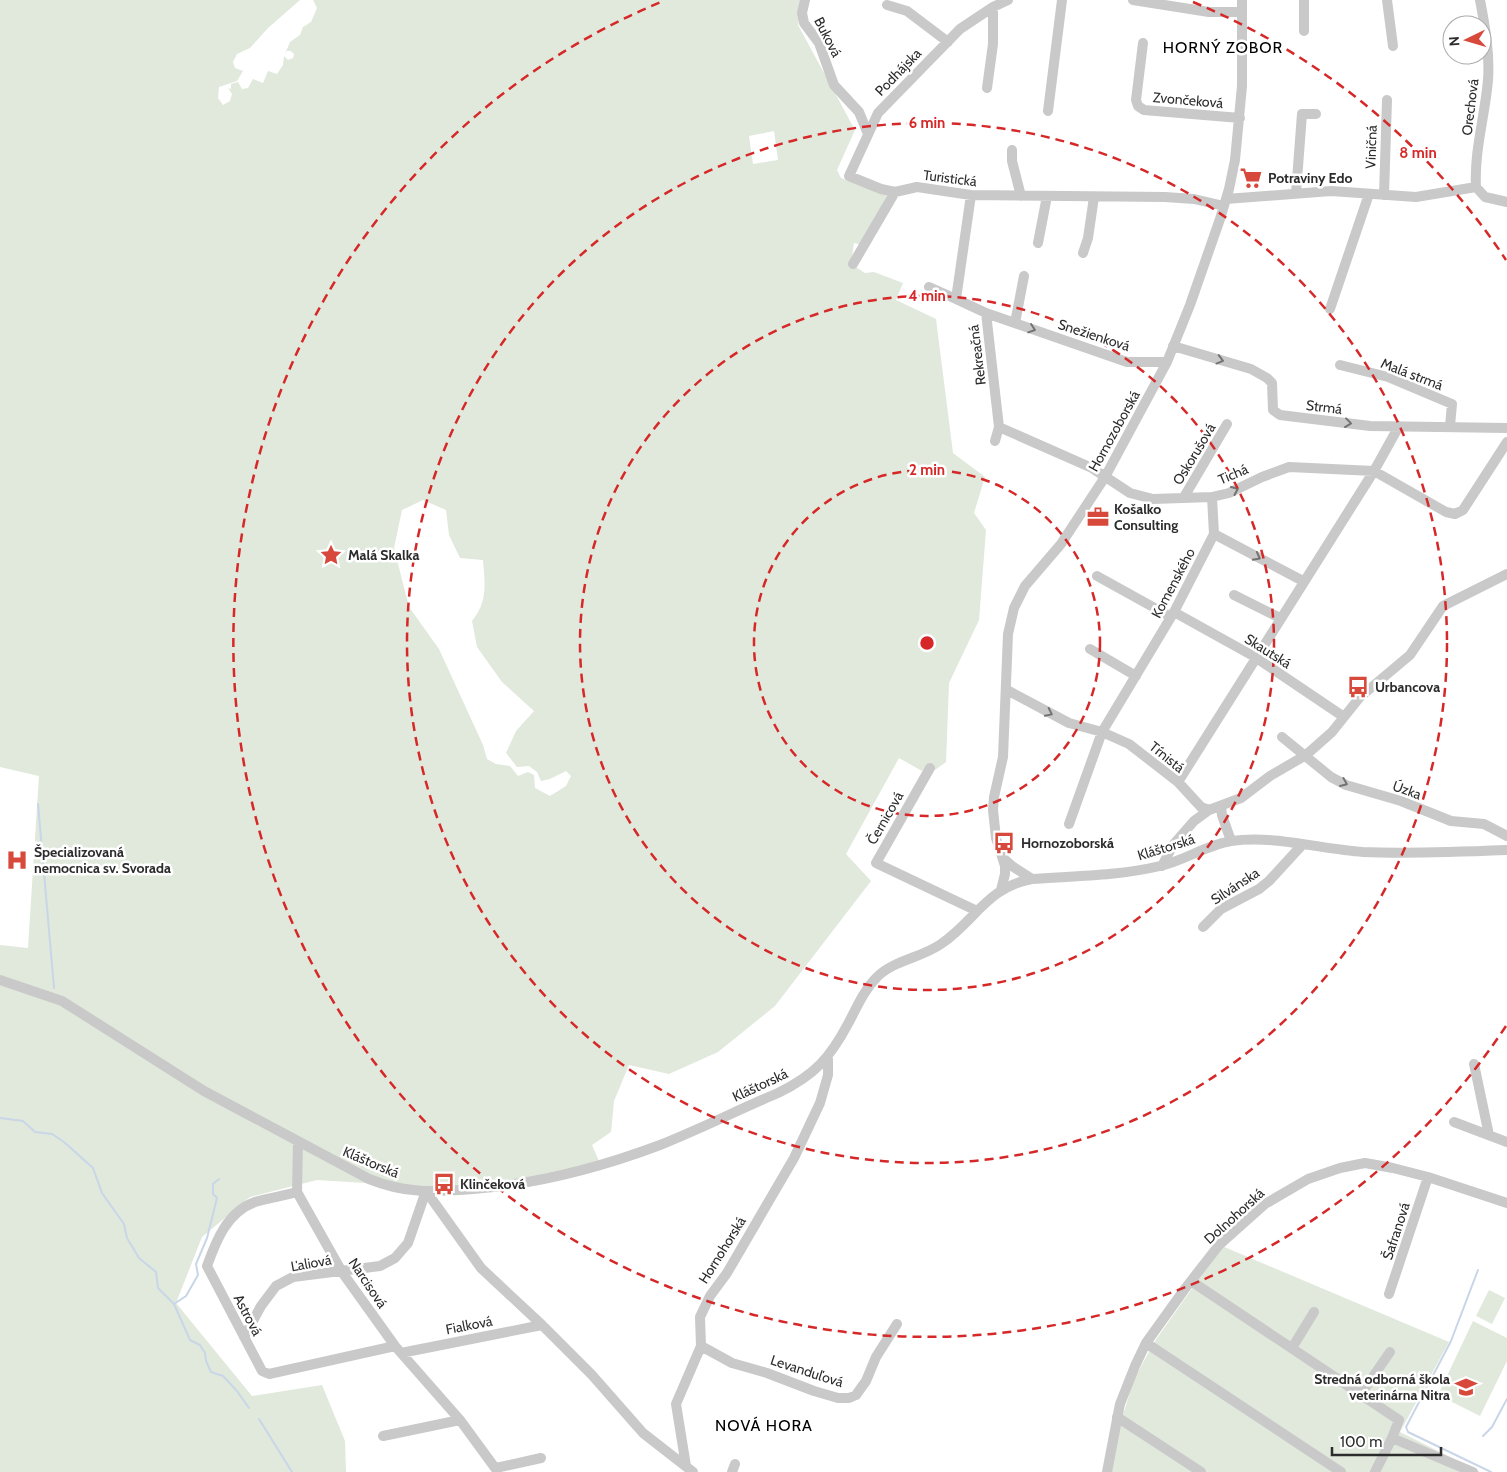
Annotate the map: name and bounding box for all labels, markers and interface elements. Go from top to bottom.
street label: Buková [810,14,846,60]
north arrow [1442,15,1492,65]
text: N [1445,35,1463,47]
district label: HORNÝ ZOBOR [1163,38,1283,57]
street label: Podhájska [871,44,925,100]
street label: Orechová [1458,77,1482,136]
street label: Zvončeková [1152,88,1224,112]
text: 6 min [909,114,945,132]
street label: Viničná [1361,125,1381,169]
text: 8 min [1399,144,1437,162]
supermarket icon: Potraviny Edo [1238,165,1264,191]
street label: Turistická [922,166,978,190]
place label: Potraviny Edo [1268,169,1352,187]
text: 4 min [908,287,946,305]
street label: Snežienková [1056,315,1133,355]
one-way arrow [1027,323,1035,333]
street label: Rekreačná [964,324,990,386]
street label: Malá strmá [1378,354,1446,394]
one-way arrow [1215,355,1223,365]
street label: Hornozoborská [1084,387,1144,475]
street label: Strmá [1305,396,1343,418]
one-way arrow [1345,417,1353,428]
street label: Oskorušová [1169,420,1220,488]
street label: Tichá [1215,460,1251,488]
text: 2 min [909,461,945,479]
one-way arrow [1230,485,1239,496]
place label: Košalko Consulting [1114,500,1178,534]
office icon: Košalko Consulting [1085,504,1111,530]
place icon: Malá Skalka [318,542,344,568]
street label: Komenského [1147,545,1199,621]
place label: Malá Skalka [348,546,419,564]
one-way arrow [1252,551,1261,561]
street label: Skautská [1241,630,1295,672]
centre of rings [918,634,936,652]
bus stop icon: Urbancova [1345,674,1371,700]
place label: Urbancova [1375,678,1440,696]
one-way arrow [1044,707,1053,717]
street label: Tŕnistá [1146,737,1188,777]
one-way arrow [1339,777,1348,788]
street label: Úzka [1390,777,1424,804]
street label: Černicová [863,788,908,848]
bus stop icon: Hornozoborská [991,830,1017,856]
street label: Kláštorská [1135,830,1197,864]
place label: Hornozoborská [1021,834,1114,852]
place label: Špecializovaná nemocnica sv. Svorada [34,843,171,877]
hospital icon: Špecializovaná nemocnica sv. Svorada [4,847,30,873]
street label: Silvánska [1207,864,1263,908]
street label: Kláštorská [729,1064,791,1106]
street label: Kláštorská [340,1142,402,1182]
bus stop icon: Klinčeková [431,1171,457,1197]
place label: Klinčeková [460,1175,525,1193]
street label: Dolnohorská [1200,1184,1268,1248]
street label: Šafranová [1378,1200,1414,1262]
street label: Hornohorská [694,1213,750,1287]
street label: Ľaliová [289,1251,333,1275]
street label: Narcisová [345,1254,392,1312]
street label: Astrová [230,1291,267,1339]
street label: Fialková [444,1312,494,1338]
street label: Levanduľová [768,1351,846,1391]
place label: Stredná odborná škola veterinárna Nitra [1314,1370,1450,1404]
school or university icon: Stredná odborná škola veterinárna Nitra [1453,1374,1479,1400]
district label: NOVÁ HORA [715,1416,813,1435]
scale bar [1332,1424,1441,1456]
text: 100 m [1340,1433,1382,1451]

